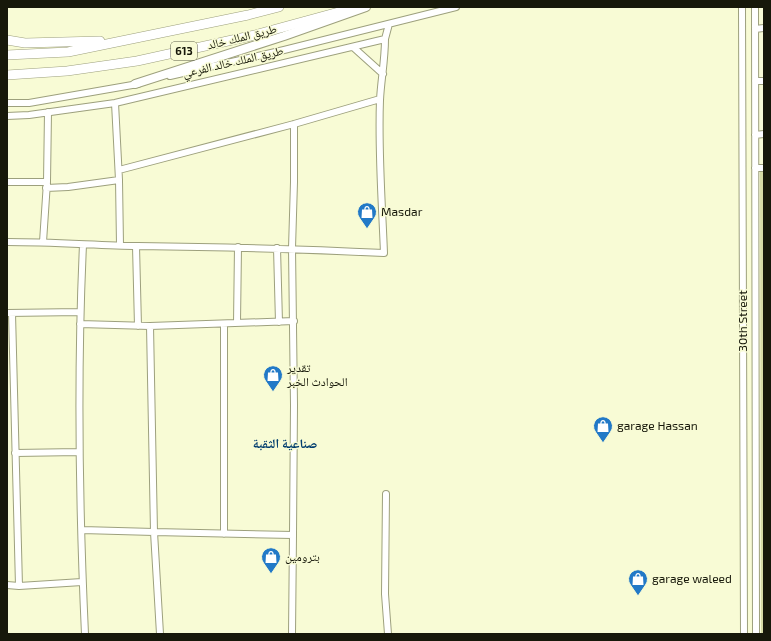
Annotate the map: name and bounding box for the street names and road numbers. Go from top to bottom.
street label: طريق الملك خالد [206,21,278,53]
road number: 613 [171,42,197,60]
street label: طريق الملك خالد الفرعي [181,43,285,83]
street label: 30th Street [735,290,749,352]

